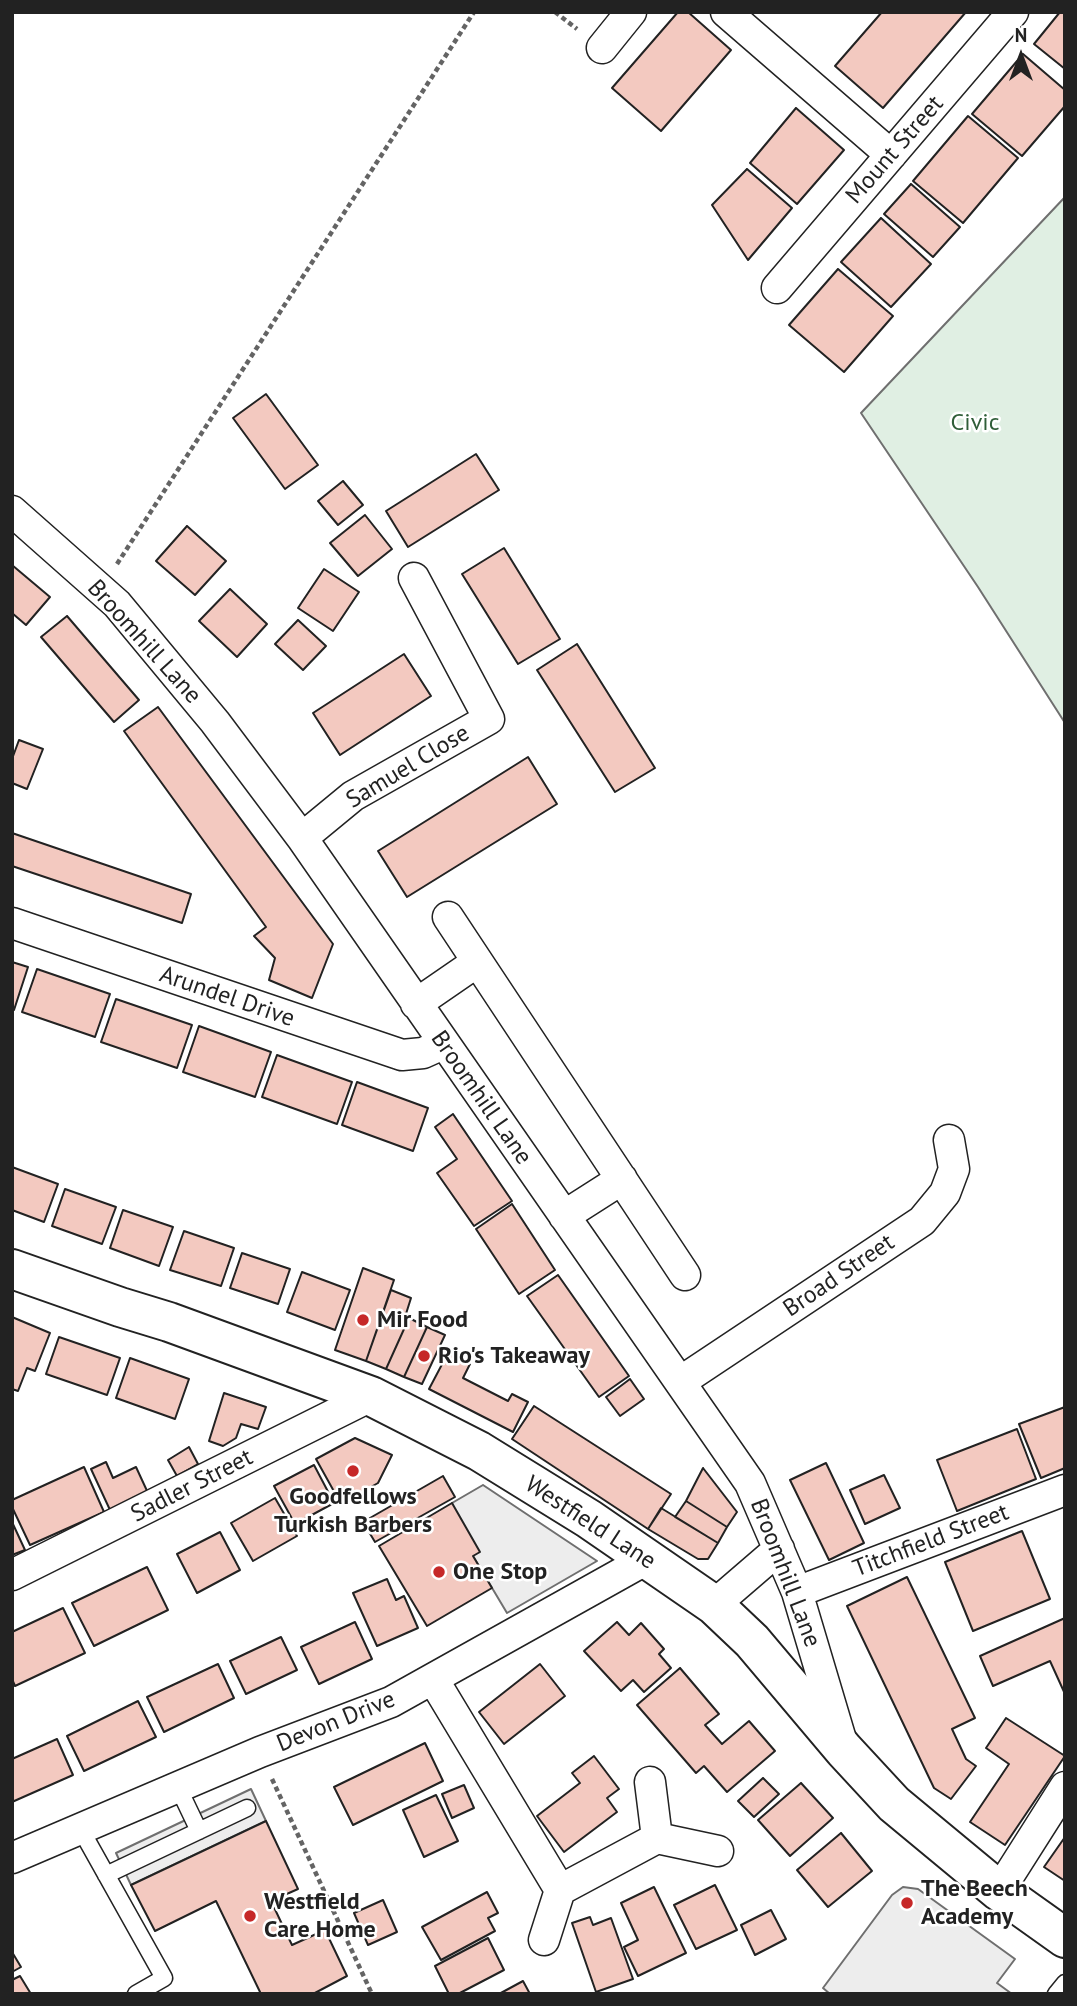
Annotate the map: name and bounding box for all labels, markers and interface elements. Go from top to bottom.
north arrow [986,21,1056,91]
text: N [1015,23,1027,47]
street label: Mount Street [840,90,950,210]
park label: Civic [951,409,999,437]
street label: Broomhill Lane [81,574,207,710]
street label: Samuel Close [341,719,475,815]
street label: Arundel Drive [156,961,298,1033]
street label: Broomhill Lane [424,1026,538,1170]
street label: Broad Street [778,1228,900,1324]
place label: Mir Food [377,1306,468,1334]
marker: Mir Food [355,1312,371,1328]
place label: Rio's Takeaway [438,1342,590,1370]
marker: Rio's Takeaway [416,1348,432,1364]
street label: Sadler Street [126,1443,258,1529]
marker: Goodfellows Turkish Barbers [345,1463,361,1479]
street label: Westfield Lane [519,1470,661,1576]
place label: Goodfellows Turkish Barbers [274,1483,432,1539]
street label: Broomhill Lane [744,1495,826,1651]
street label: Titchfield Street [849,1498,1013,1584]
place label: One Stop [453,1558,547,1586]
marker: One Stop [431,1564,447,1580]
street label: Devon Drive [273,1685,399,1759]
place label: The Beech Academy [921,1875,1028,1931]
place label: Westfield Care Home [264,1888,376,1944]
marker: The Beech Academy [899,1895,915,1911]
marker: Westfield Care Home [242,1908,258,1924]

